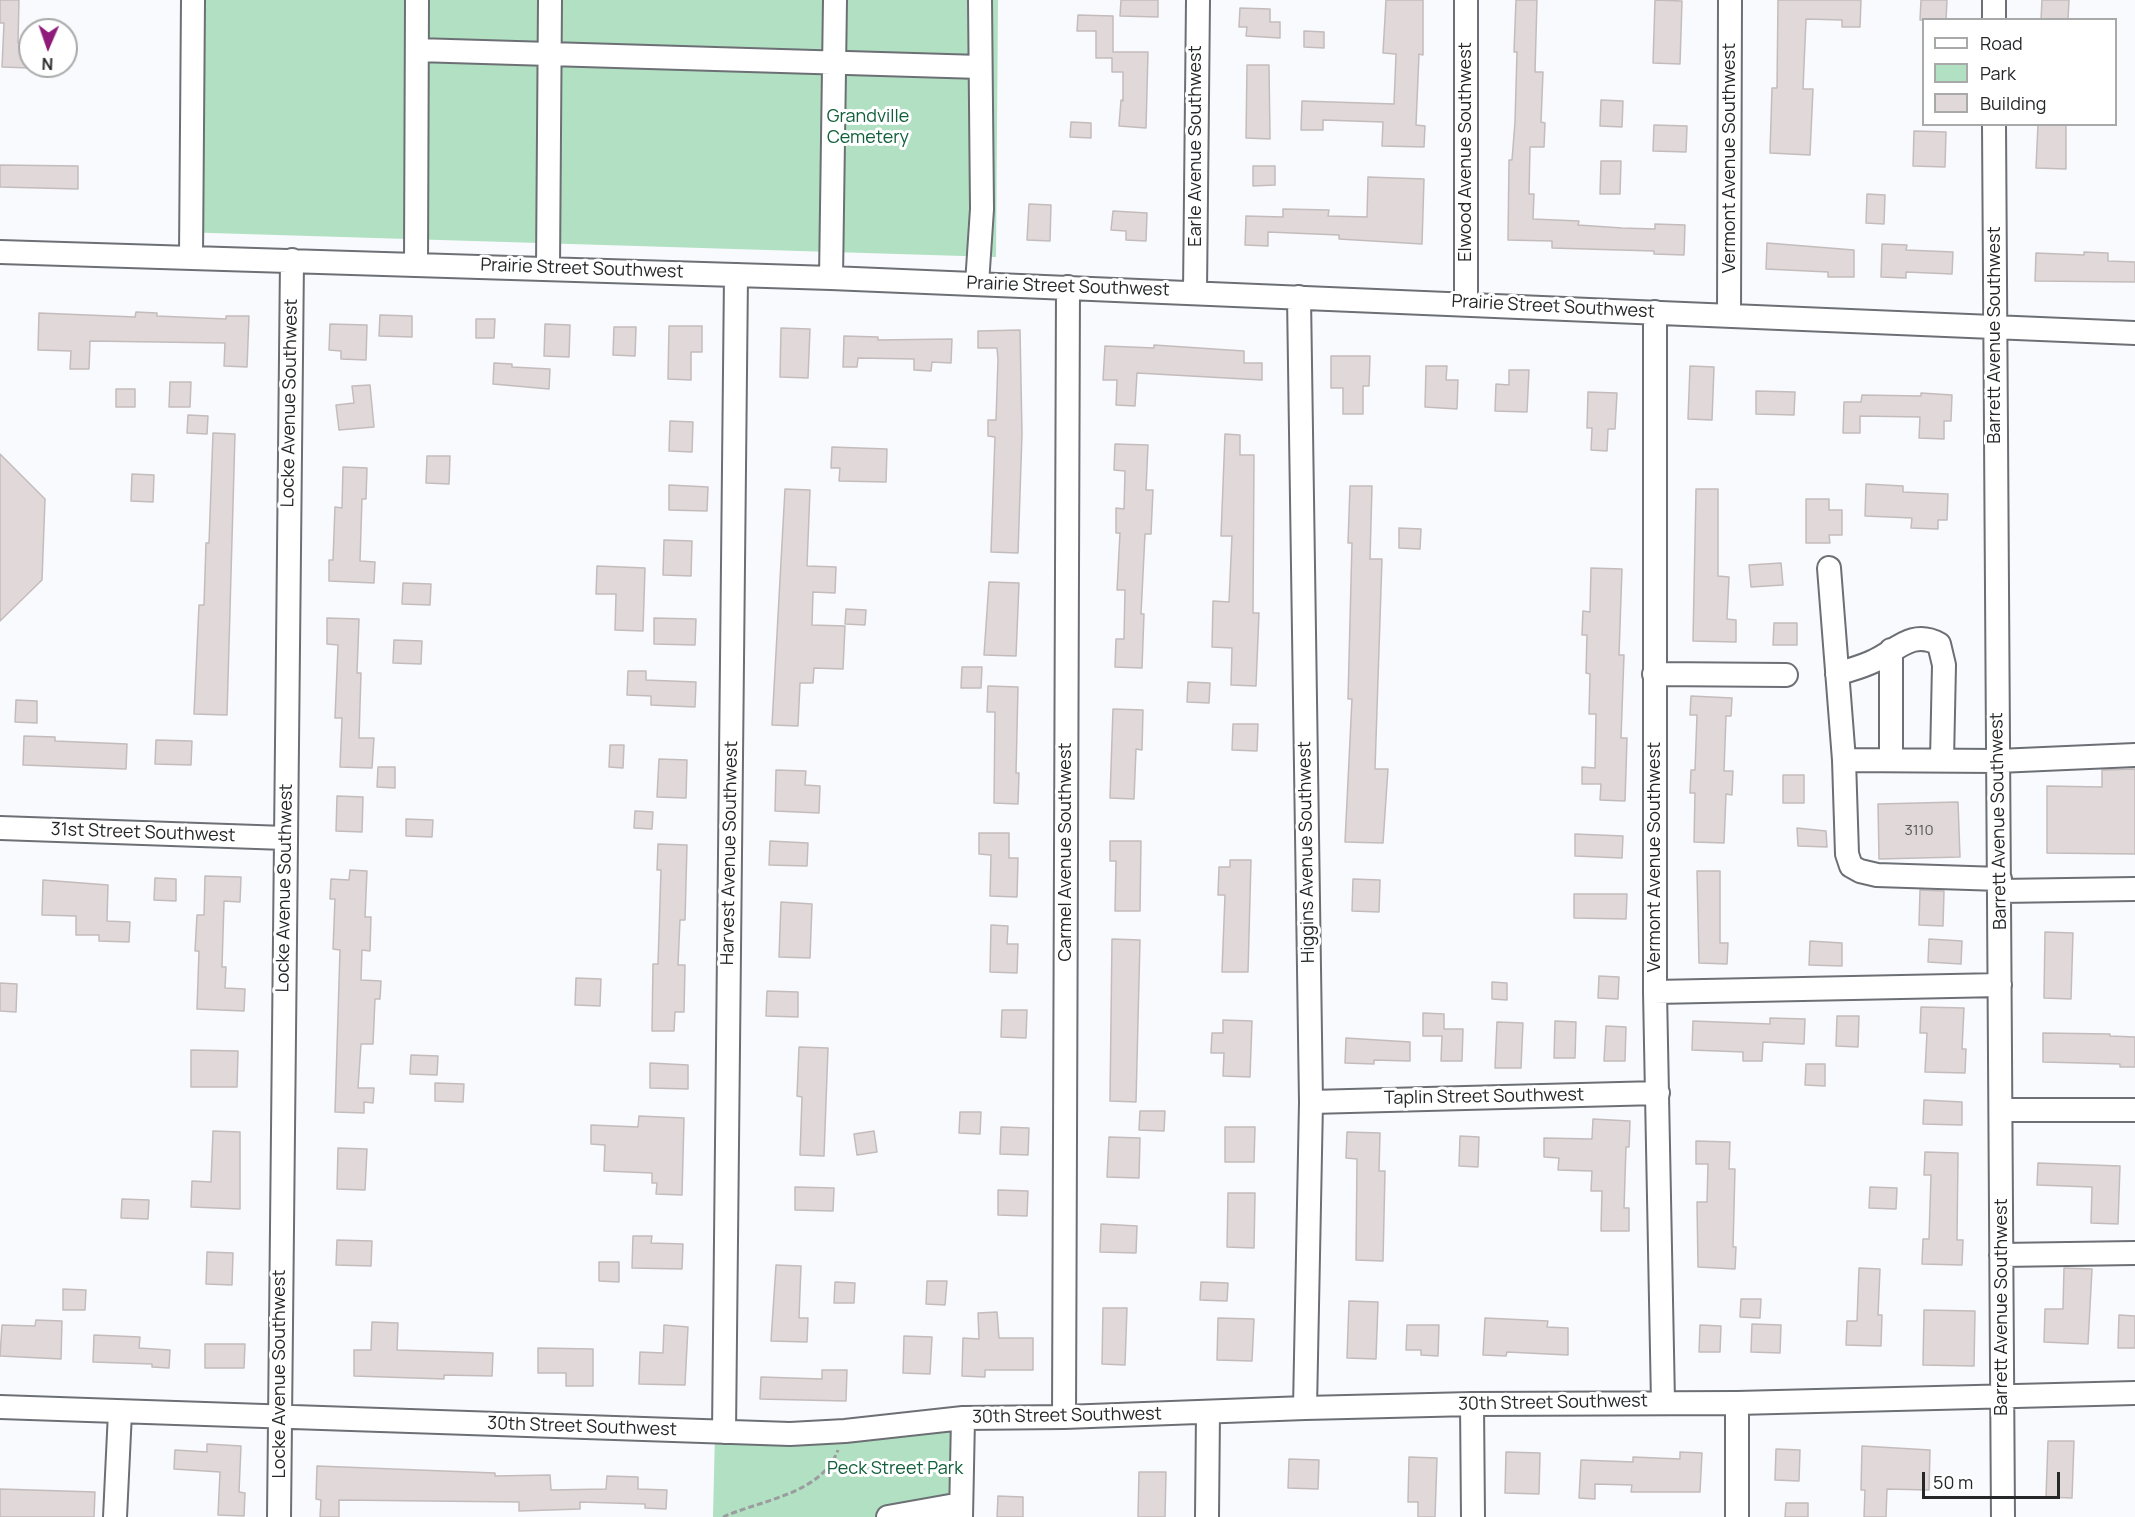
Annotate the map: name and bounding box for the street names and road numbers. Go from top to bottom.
street label: Elwood Avenue Southwest [1455,42,1477,262]
street label: Vermont Avenue Southwest [1719,43,1741,273]
street label: Earle Avenue Southwest [1185,45,1207,247]
street label: Barrett Avenue Southwest [1984,226,2006,444]
street label: Prairie Street Southwest [480,255,684,283]
street label: Prairie Street Southwest [966,273,1170,301]
street label: Prairie Street Southwest [1451,291,1655,323]
street label: Locke Avenue Southwest [277,298,303,508]
street label: Barrett Avenue Southwest [1986,712,2012,930]
street label: Harvest Avenue Southwest [717,741,743,965]
street label: Higgins Avenue Southwest [1294,741,1320,963]
street label: Carmel Avenue Southwest [1055,742,1077,962]
street label: Vermont Avenue Southwest [1644,742,1666,972]
street label: Locke Avenue Southwest [272,783,298,993]
street label: 31st Street Southwest [50,819,236,847]
street label: Taplin Street Southwest [1384,1084,1584,1110]
street label: Barrett Avenue Southwest [1991,1198,2013,1416]
street label: Locke Avenue Southwest [269,1270,291,1478]
street label: 30th Street Southwest [1458,1391,1648,1415]
street label: 30th Street Southwest [972,1404,1162,1428]
street label: 30th Street Southwest [487,1413,677,1441]

